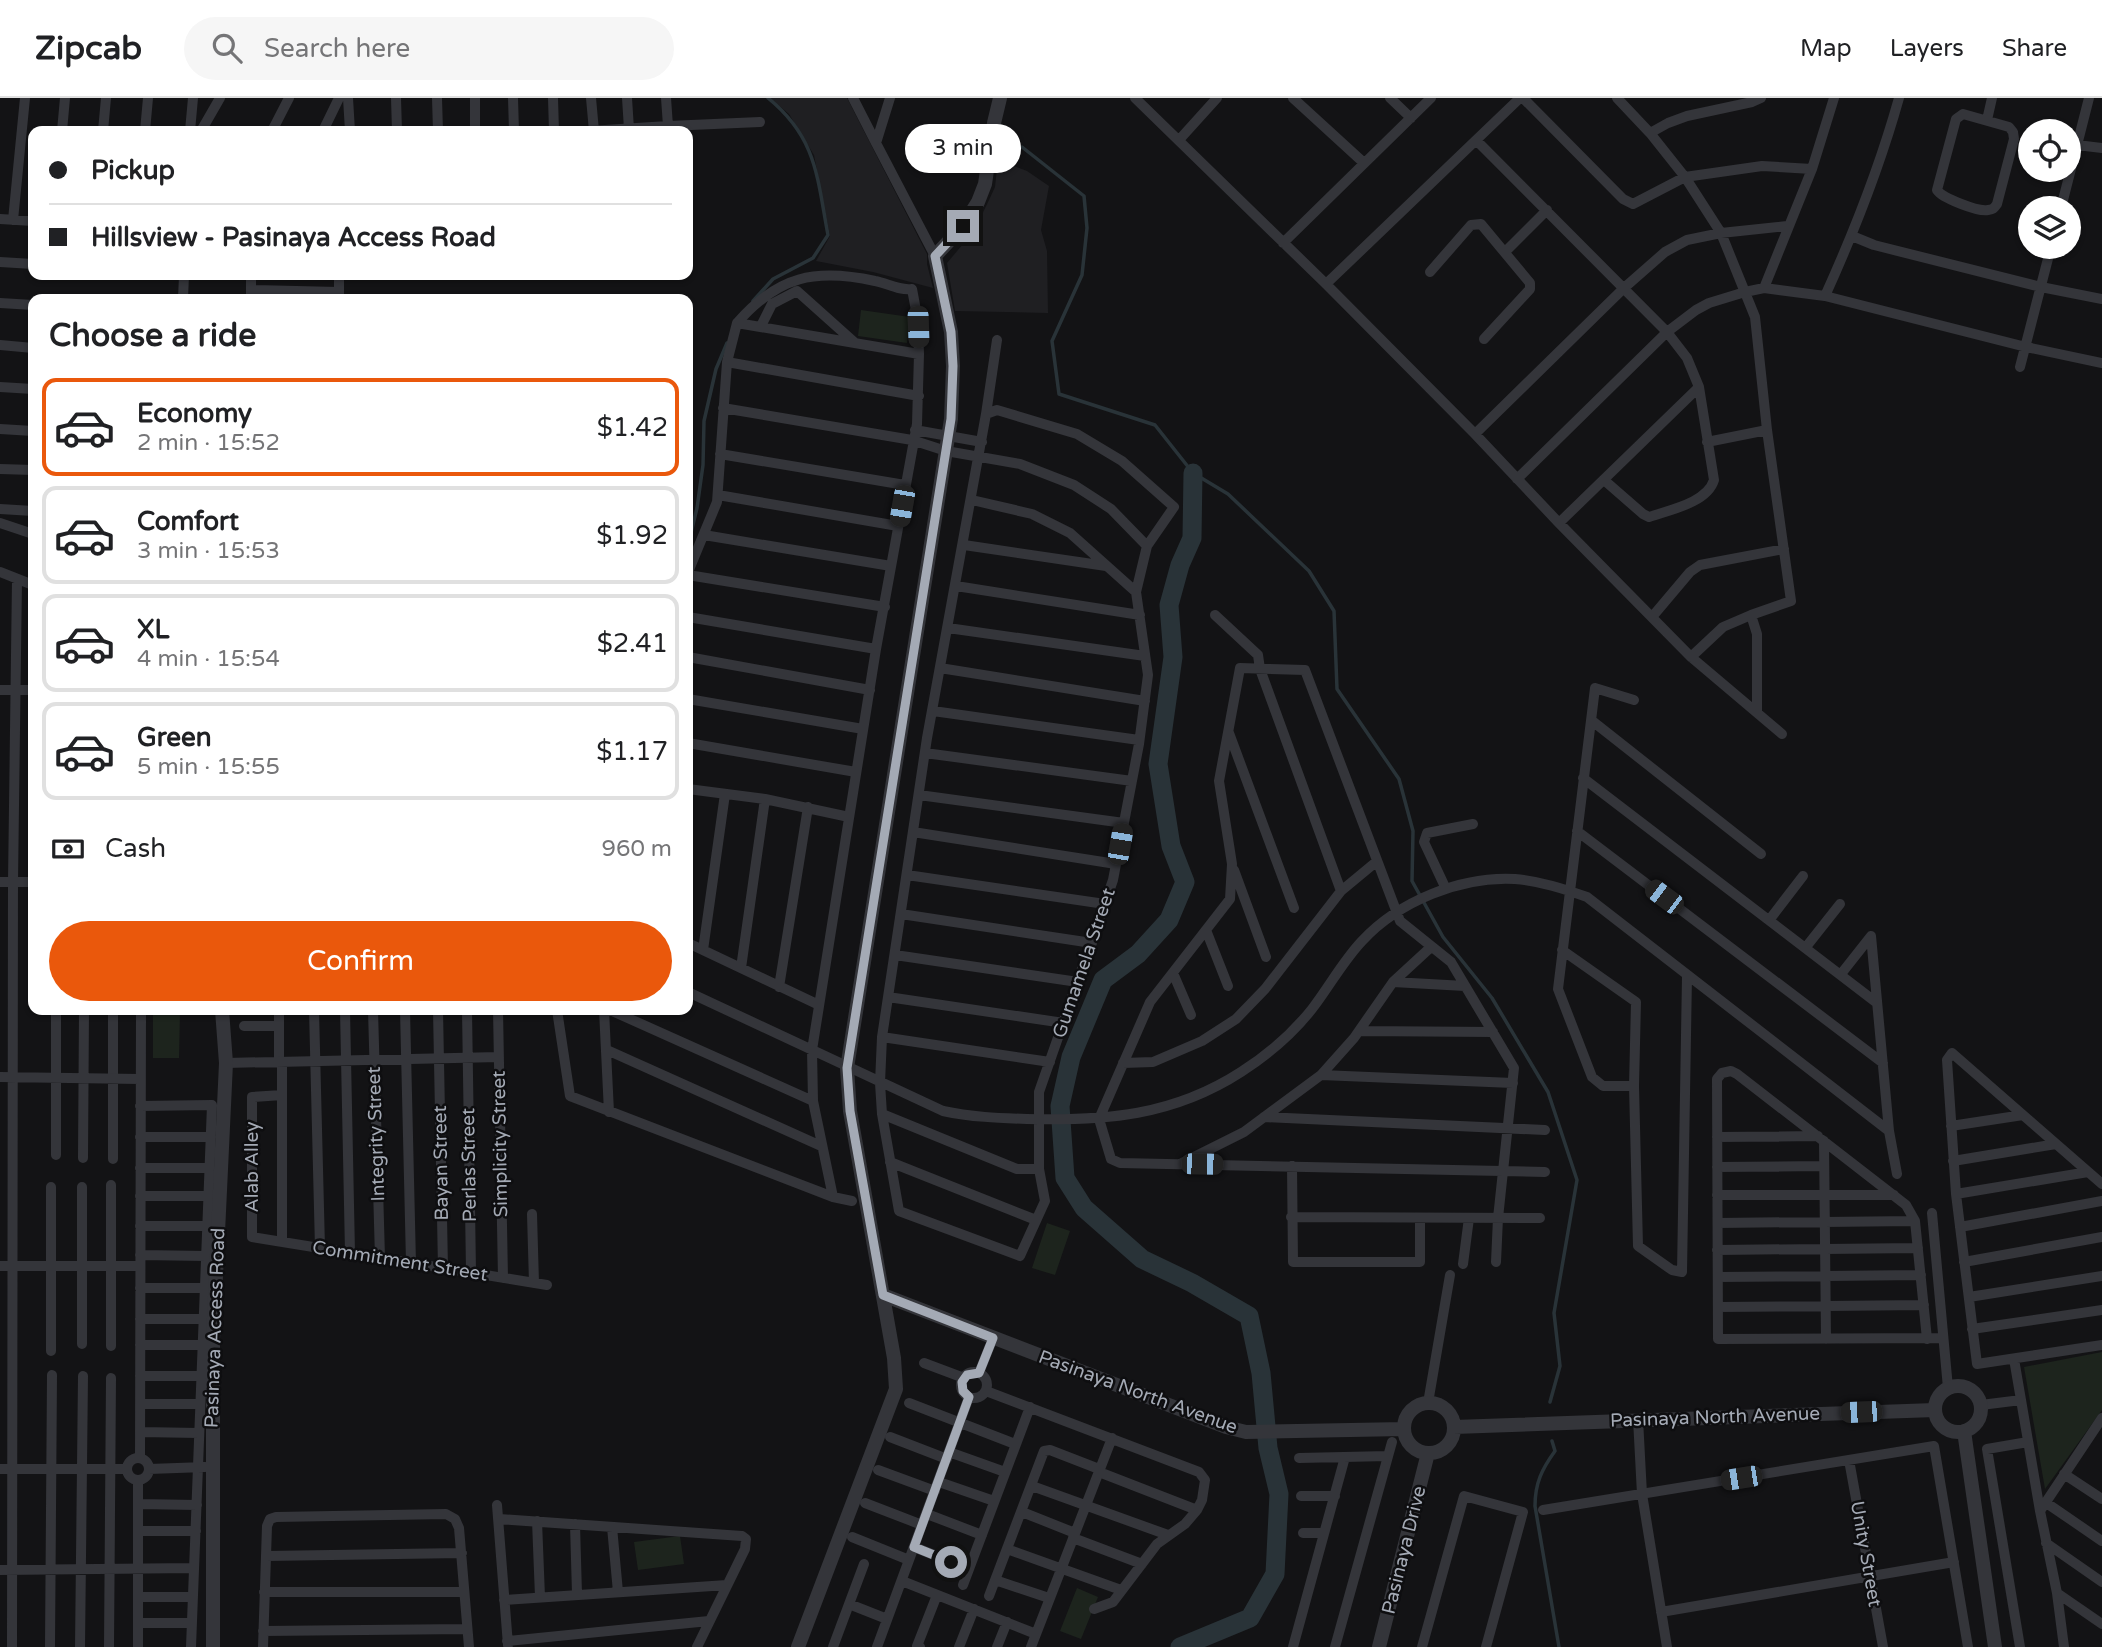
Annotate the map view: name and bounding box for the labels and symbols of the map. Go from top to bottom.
callout: 3 min [905,124,1021,174]
route end [947,210,979,242]
car [907,306,930,348]
car [889,483,916,529]
car [1107,821,1134,867]
car [1641,876,1688,918]
street label: Gumamela Street [1048,885,1120,1041]
street label: Integrity Street [363,1066,389,1202]
street label: Simplicity Street [488,1071,512,1217]
street label: Bayan Street [429,1105,453,1221]
street label: Perlas Street [457,1108,481,1222]
street label: Alab Alley [241,1122,263,1212]
car [1181,1153,1224,1175]
street label: Pasinaya Access Road [201,1228,229,1428]
street label: Commitment Street [311,1236,489,1286]
street label: Pasinaya North Avenue [1035,1346,1241,1438]
car [1840,1401,1883,1423]
street label: Pasinaya North Avenue [1610,1402,1820,1432]
car [1719,1464,1764,1492]
street label: Pasinaya Drive [1377,1484,1431,1616]
street label: Unity Street [1846,1499,1886,1609]
route start [935,1546,967,1578]

